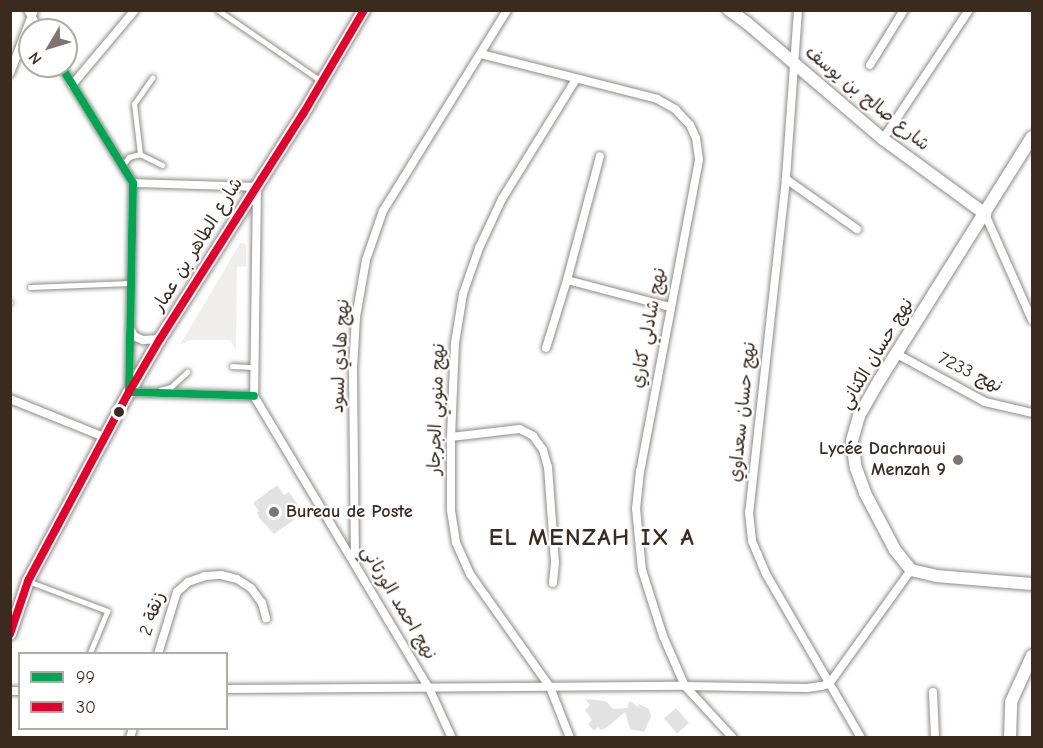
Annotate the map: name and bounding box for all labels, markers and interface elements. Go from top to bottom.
north arrow [18,18,78,78]
street label: شارع صالح بن يوسف [800,42,934,156]
text: N [25,48,46,68]
street label: شارع الطاهر بن عمار [148,174,248,316]
street label: نهج شادلي كتاري [627,266,671,390]
street label: نهج حسان الكناني [835,295,919,413]
street label: نهج هادي لسود [327,298,355,414]
street label: نهج حسان سعداوي [725,341,761,483]
street label: نهج منوبي الجرجار [424,343,450,475]
street label: نهج 7233 [934,348,1006,398]
unlabelled marker [113,406,125,418]
place label: Lycée Dachraoui Menzah 9 [819,439,946,482]
marker: Lycée Dachraoui Menzah 9 [951,453,965,467]
place label: Bureau de Poste [286,501,413,523]
marker: Bureau de Poste [267,505,281,519]
district label: EL MENZAH IX A [489,524,695,552]
street label: نهج احمد الورتاني [355,542,441,664]
street label: زنقة 2 [135,589,171,639]
legend [18,652,228,730]
text: 99 [76,667,95,688]
text: 30 [76,697,96,718]

